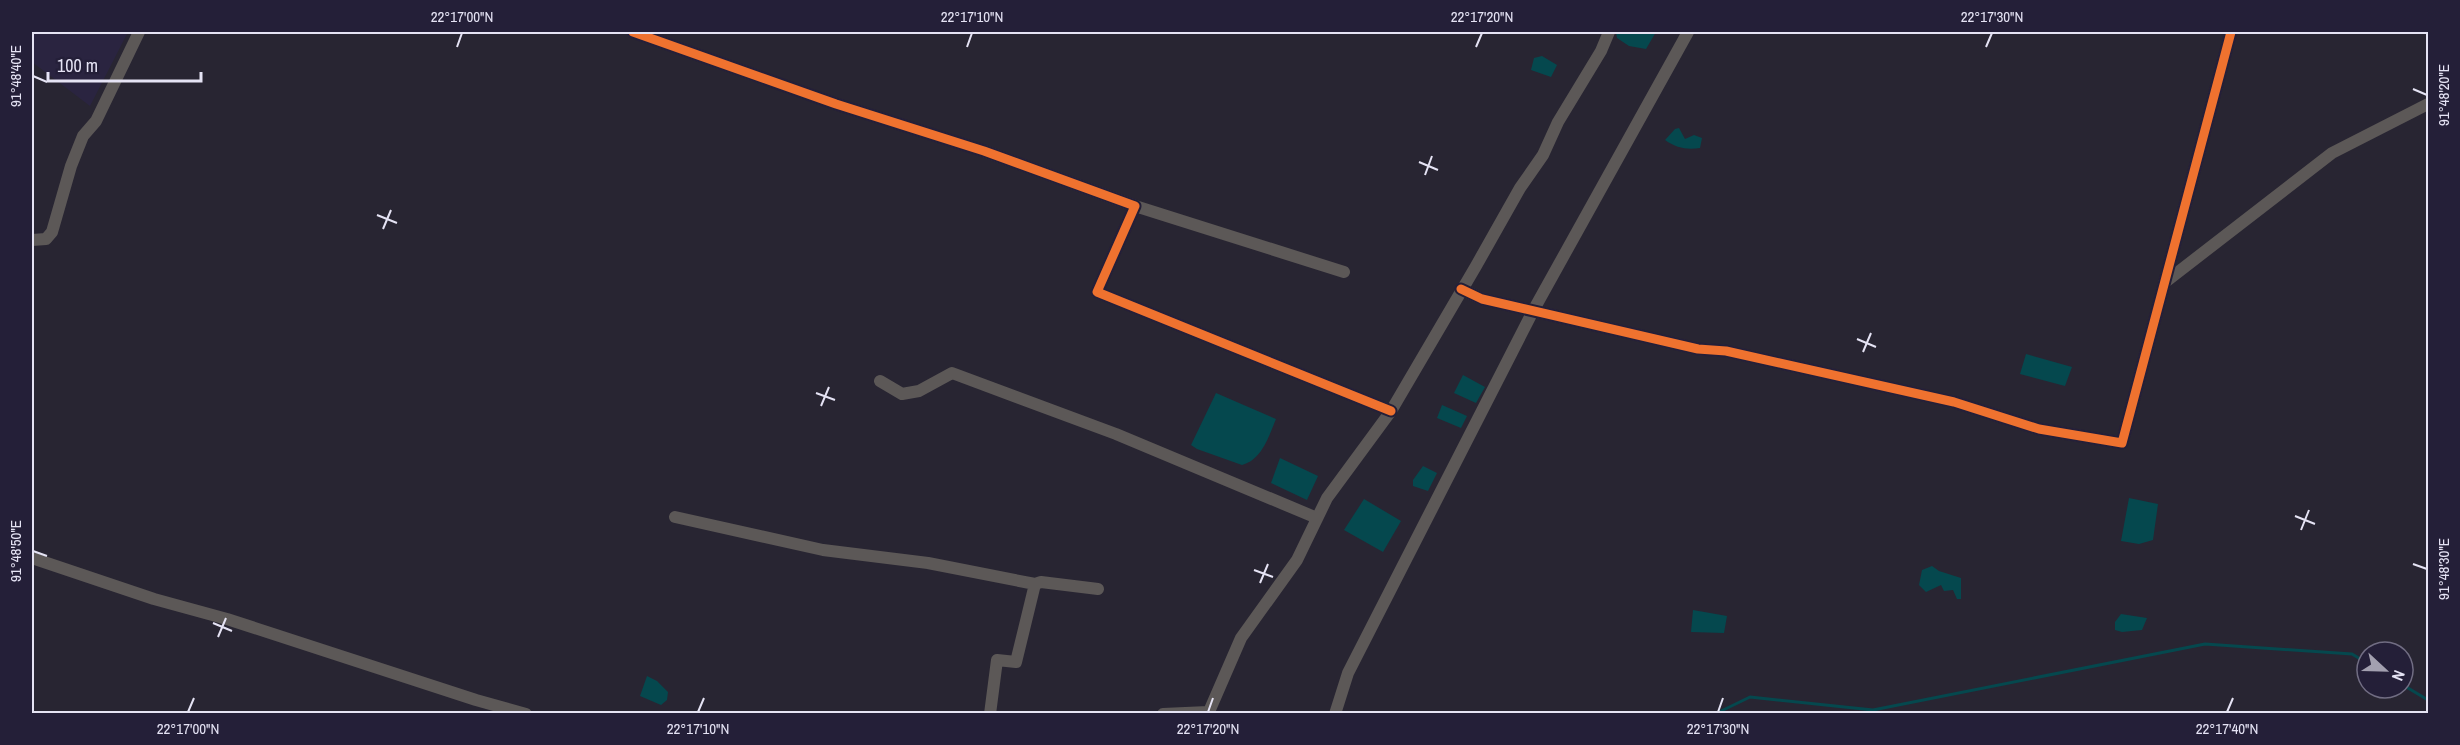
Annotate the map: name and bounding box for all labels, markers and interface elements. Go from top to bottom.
text: 22°17'00"N [431,6,493,27]
text: 22°17'10"N [941,6,1003,27]
text: 22°17'20"N [1451,6,1513,27]
text: 22°17'30"N [1961,6,2023,27]
text: 91°48'40"E [5,45,26,107]
scale bar [48,45,201,83]
text: 100 m [57,53,98,78]
text: 91°48'20"E [2433,64,2454,126]
text: 91°48'50"E [5,520,26,582]
text: 91°48'30"E [2433,538,2454,600]
north arrow [2355,640,2415,700]
text: N [2387,667,2411,684]
text: 22°17'00"N [157,718,219,739]
text: 22°17'10"N [667,718,729,739]
text: 22°17'20"N [1177,718,1239,739]
text: 22°17'30"N [1687,718,1749,739]
text: 22°17'40"N [2196,718,2258,739]

